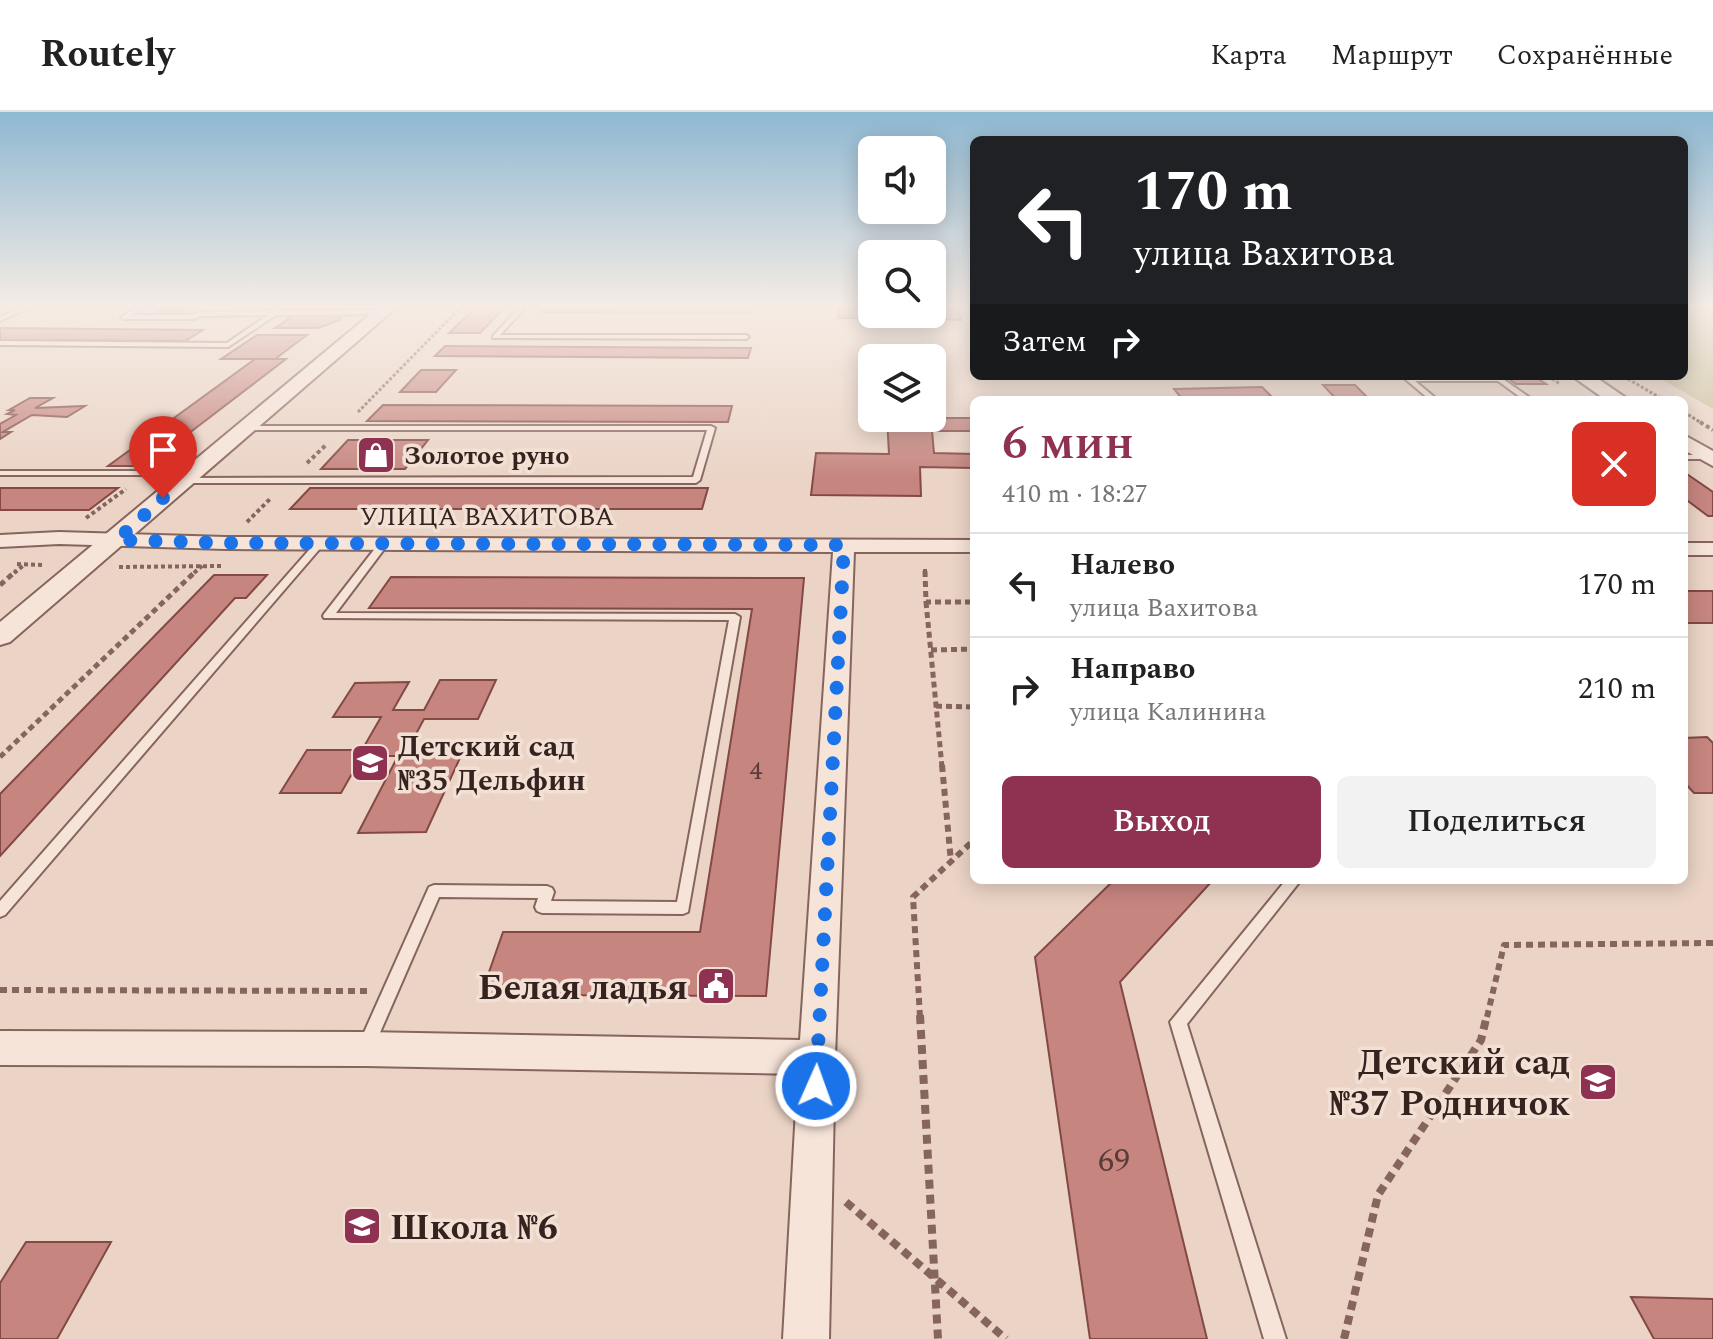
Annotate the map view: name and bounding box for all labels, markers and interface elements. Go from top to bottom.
text: Routely [40,26,174,84]
text: Карта [1210,34,1287,77]
text: Маршрут [1331,34,1453,77]
text: Сохранённые [1497,34,1673,77]
map controls [858,136,946,432]
button: sound [858,136,946,224]
text: 170 m [1134,150,1293,235]
icon: left [1002,168,1106,272]
text: улица Вахитова [1134,227,1395,282]
button: search [858,240,946,328]
text: Затем [1002,319,1087,365]
icon: right [1103,320,1147,364]
button: layers [858,344,946,432]
text: 6 мин [1002,407,1134,480]
pin [129,416,197,498]
button: close [1572,422,1656,506]
icon: arrive [141,428,185,472]
shop icon: Золотое руно [355,434,397,476]
place label: Золотое руно [404,436,569,476]
text: 410 m · 18:27 [1002,474,1148,514]
street label: УЛИЦА ВАХИТОВА [360,497,614,537]
text: Налево [1070,542,1175,588]
text: 170 m [1578,562,1656,608]
icon: left [1002,563,1046,607]
text: улица Вахитова [1070,588,1258,628]
text: Направо [1070,646,1195,692]
text: 210 m [1578,666,1656,712]
icon: right [1002,667,1046,711]
text: улица Калинина [1070,692,1266,732]
place label: Детский сад №35 Дельфин [398,724,586,804]
school or university icon: Детский сад №35 Дельфин [349,742,391,784]
house number: 4 [749,751,763,791]
button: Выход [1002,776,1321,868]
button: Поделиться [1337,776,1656,868]
place label: Белая ладья [478,961,688,1016]
public building icon: Белая ладья [695,965,737,1007]
place label: Детский сад №37 Родничок [1330,1036,1570,1132]
position arrow [774,1044,858,1128]
school or university icon: Детский сад №37 Родничок [1577,1061,1619,1103]
house number: 69 [1098,1137,1130,1186]
place label: Школа №6 [390,1201,558,1256]
school or university icon: Школа №6 [341,1205,383,1247]

